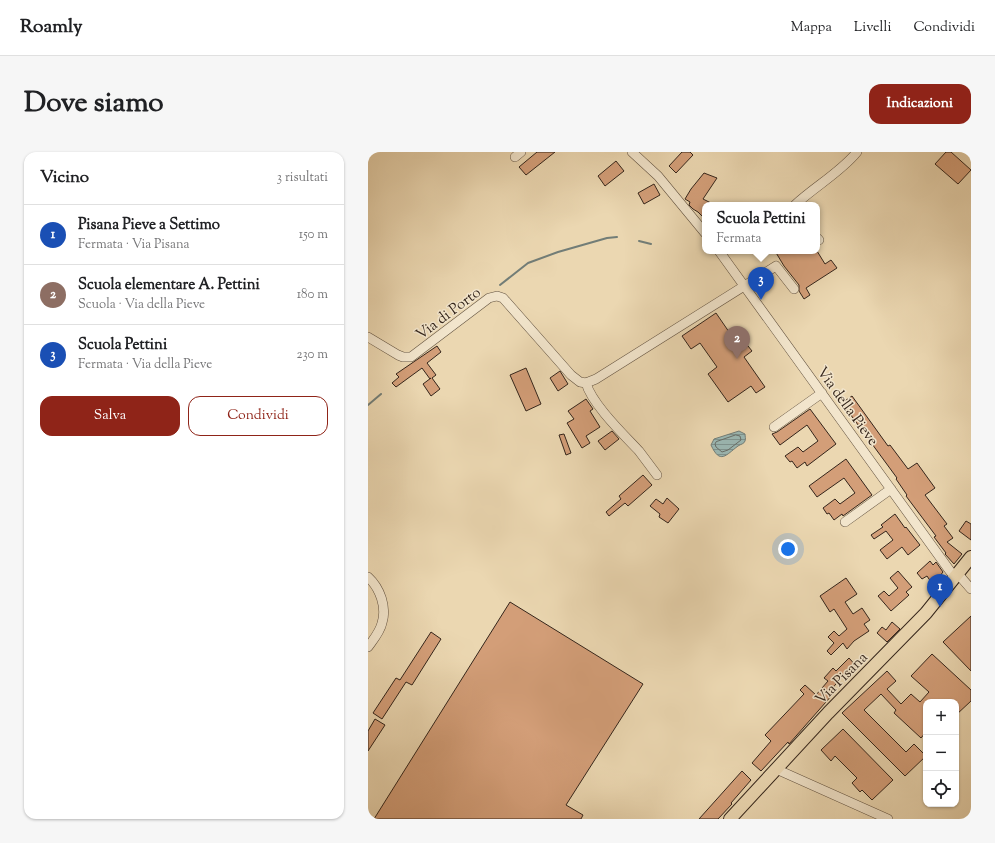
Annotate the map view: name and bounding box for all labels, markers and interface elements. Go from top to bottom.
text: Roamly [20,14,83,41]
text: Mappa [791,18,832,38]
text: Livelli [854,18,891,38]
text: Condividi [913,18,975,38]
text: Dove siamo [24,84,164,124]
button: Indicazioni [869,84,971,124]
text: Vicino [40,166,89,190]
text: 3 risultati [277,169,328,187]
popup [702,202,820,254]
text: Scuola Pettini [716,209,806,230]
text: Pisana Pieve a Settimo [78,215,220,236]
text: 1 [51,226,55,244]
text: 150 m [299,226,328,244]
text: Fermata [716,230,761,248]
text: Fermata · Via Pisana [78,236,190,254]
pin: 3 [748,267,774,300]
text: Scuola elementare A. Pettini [78,275,260,296]
street label: Via di Porto [412,283,486,346]
text: 2 [50,286,56,304]
text: 180 m [297,286,328,304]
text: Scuola · Via della Pieve [78,296,205,314]
pin: 2 [724,326,750,359]
text: Scuola Pettini [78,335,167,356]
text: 3 [50,346,56,364]
text: 230 m [296,346,328,364]
text: Fermata · Via della Pieve [78,356,212,374]
street label: Via della Pieve [811,363,883,451]
button: Salva [40,396,180,436]
button: Condividi [188,396,328,436]
your location [778,539,798,559]
pin: 1 [927,574,953,607]
street label: Via Pisana [811,648,873,710]
map controls [923,699,959,807]
button: + [923,699,959,735]
button: − [923,735,959,771]
button: locate [923,771,959,807]

